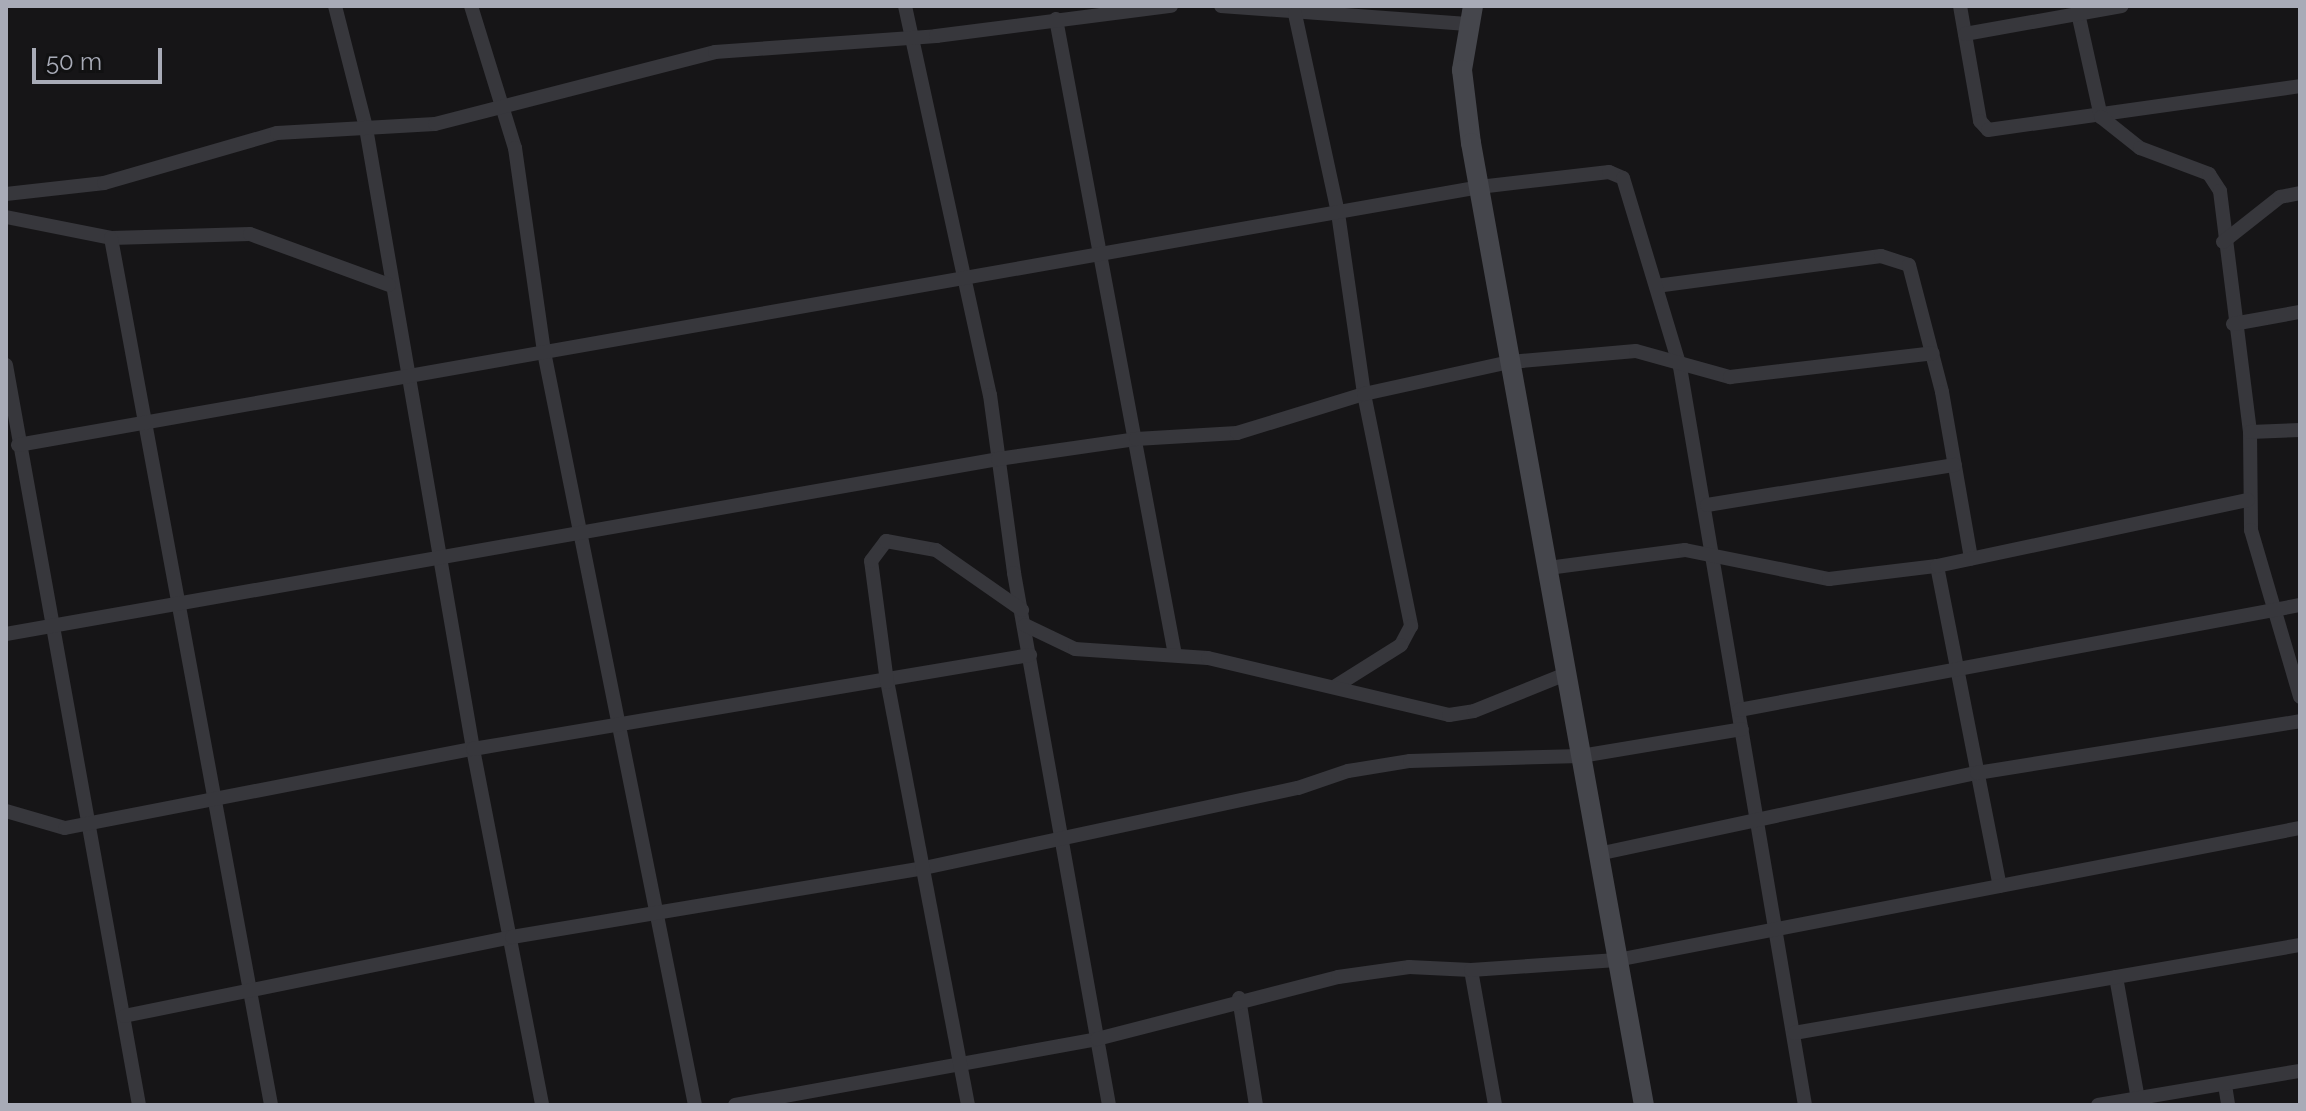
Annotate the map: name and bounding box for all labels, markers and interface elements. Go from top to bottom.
scale bar [36,32,166,82]
text: 50 m [46,47,102,76]

